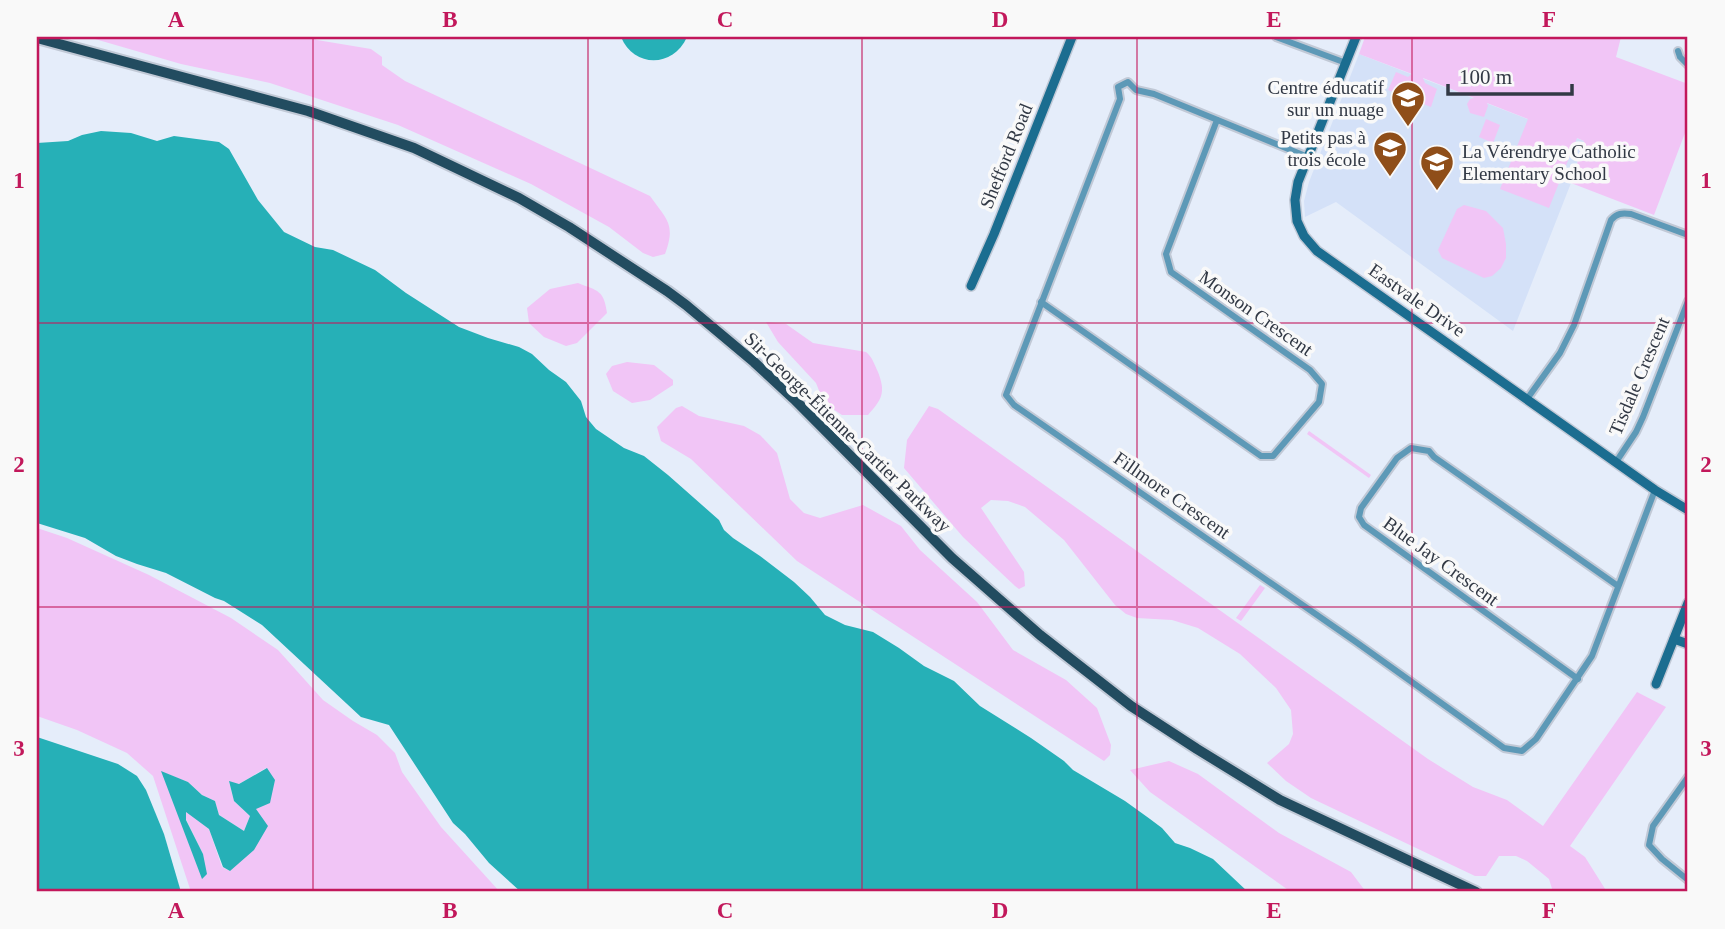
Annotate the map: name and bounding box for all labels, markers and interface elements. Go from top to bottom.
text: A [168,7,185,32]
text: B [442,7,458,32]
text: C [717,7,733,32]
text: D [992,7,1008,32]
text: E [1266,7,1282,32]
text: F [1542,7,1556,32]
scale bar [1448,52,1573,96]
text: 100 m [1459,65,1512,89]
place label: Centre éducatif sur un nuage [1267,77,1385,120]
school or university icon: Centre éducatif sur un nuage [1389,79,1427,128]
street label: Shefford Road [975,100,1037,211]
place label: Petits pas à trois école [1281,127,1367,170]
school or university icon: Petits pas à trois école [1371,129,1409,178]
place label: La Vérendrye Catholic Elementary School [1462,141,1636,184]
school or university icon: La Vérendrye Catholic Elementary School [1418,143,1456,192]
text: 1 [13,168,25,193]
text: 1 [1700,168,1712,193]
street label: Eastvale Drive [1365,259,1469,341]
street label: Monson Crescent [1195,266,1317,360]
street label: Tisdale Crescent [1605,313,1674,438]
street label: Sir-George-Étienne-Cartier Parkway [741,328,956,537]
street label: Fillmore Crescent [1110,447,1235,543]
text: 2 [13,452,25,477]
text: 2 [1700,452,1712,477]
street label: Blue Jay Crescent [1379,512,1503,610]
text: 3 [13,736,25,761]
text: 3 [1700,736,1712,761]
text: A [168,898,185,923]
text: B [442,898,458,923]
text: C [717,898,733,923]
text: D [992,898,1008,923]
text: E [1266,898,1282,923]
text: F [1542,898,1556,923]

